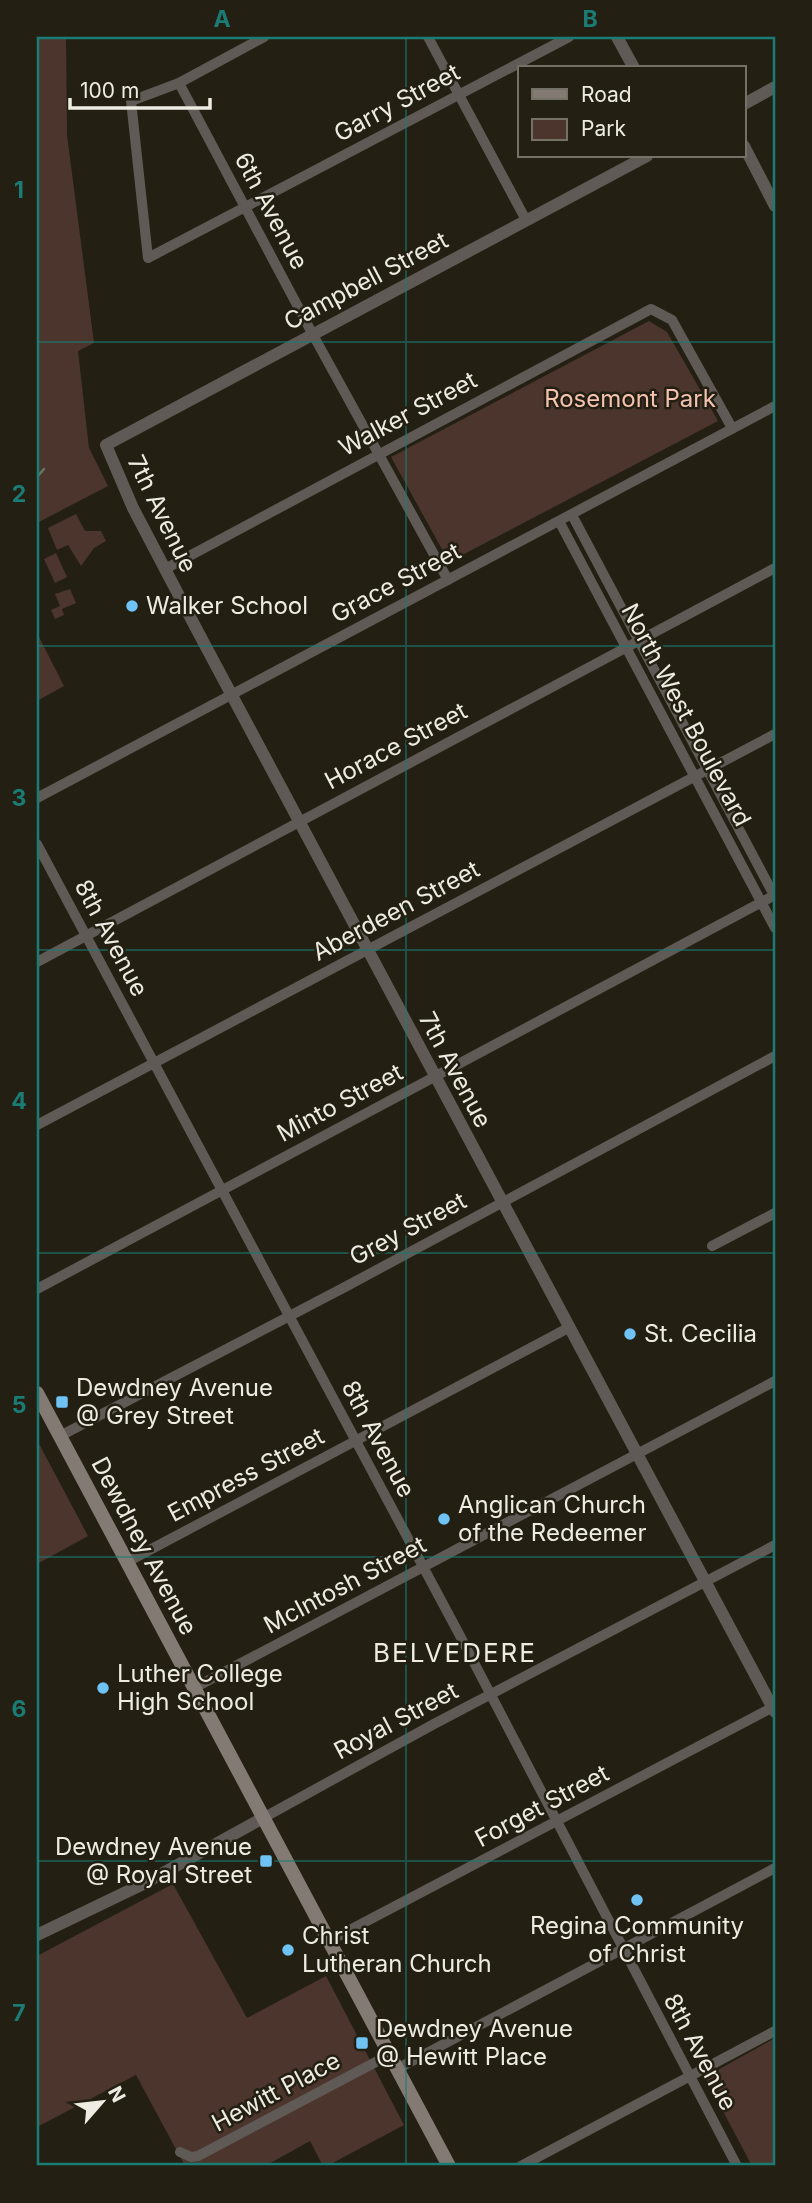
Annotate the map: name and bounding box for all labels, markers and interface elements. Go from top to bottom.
text: A [213,5,231,33]
text: B [582,5,598,33]
street label: Garry Street [329,57,465,148]
scale bar [70,66,210,110]
legend [518,66,746,158]
text: 100 m [80,78,139,103]
text: Road [581,82,632,107]
text: Park [581,116,626,141]
street label: 6th Avenue [229,147,314,274]
text: 1 [14,176,24,204]
street label: Campbell Street [279,225,453,336]
street label: Walker Street [334,365,482,462]
park label: Rosemont Park [544,384,716,413]
street label: 7th Avenue [122,450,203,577]
text: 2 [12,480,26,508]
street label: Grace Street [326,536,466,629]
place label: Walker School [146,591,308,620]
marker: Walker School [124,598,140,614]
street label: North West Boulevard [615,598,757,831]
street label: Horace Street [320,696,472,795]
text: 3 [12,784,26,812]
street label: Aberdeen Street [307,854,484,967]
street label: 8th Avenue [69,874,154,1001]
street label: 7th Avenue [413,1007,498,1133]
street label: Minto Street [272,1057,408,1148]
text: 4 [11,1087,27,1115]
street label: Grey Street [344,1186,471,1271]
place label: St. Cecilia [644,1319,757,1348]
marker: St. Cecilia [622,1326,638,1342]
place label: Dewdney Avenue @ Grey Street [76,1373,273,1430]
street label: 8th Avenue [336,1375,421,1502]
text: 5 [12,1391,26,1419]
marker: Dewdney Avenue @ Grey Street [54,1394,70,1410]
street label: Empress Street [163,1421,329,1528]
street label: Dewdney Avenue [85,1452,203,1640]
place label: Anglican Church of the Redeemer [458,1490,647,1547]
marker: Anglican Church of the Redeemer [436,1511,452,1527]
street label: McIntosh Street [259,1530,431,1639]
district label: BELVEDERE [373,1637,537,1668]
place label: Luther College High School [117,1659,283,1716]
street label: Royal Street [329,1676,463,1765]
marker: Luther College High School [95,1680,111,1696]
text: 6 [12,1695,26,1723]
street label: Forget Street [470,1758,614,1853]
place label: Dewdney Avenue @ Royal Street [55,1832,252,1889]
marker: Dewdney Avenue @ Royal Street [258,1853,274,1869]
marker: Regina Community of Christ [629,1892,645,1908]
place label: Regina Community of Christ [530,1911,744,1968]
place label: Christ Lutheran Church [302,1921,492,1978]
marker: Christ Lutheran Church [280,1942,296,1958]
street label: 8th Avenue [658,1988,743,2115]
text: 7 [12,1999,26,2027]
place label: Dewdney Avenue @ Hewitt Place [376,2014,573,2071]
marker: Dewdney Avenue @ Hewitt Place [354,2035,370,2051]
street label: Hewitt Place [207,2046,345,2137]
north arrow [66,2066,136,2136]
text: N [103,2082,130,2106]

